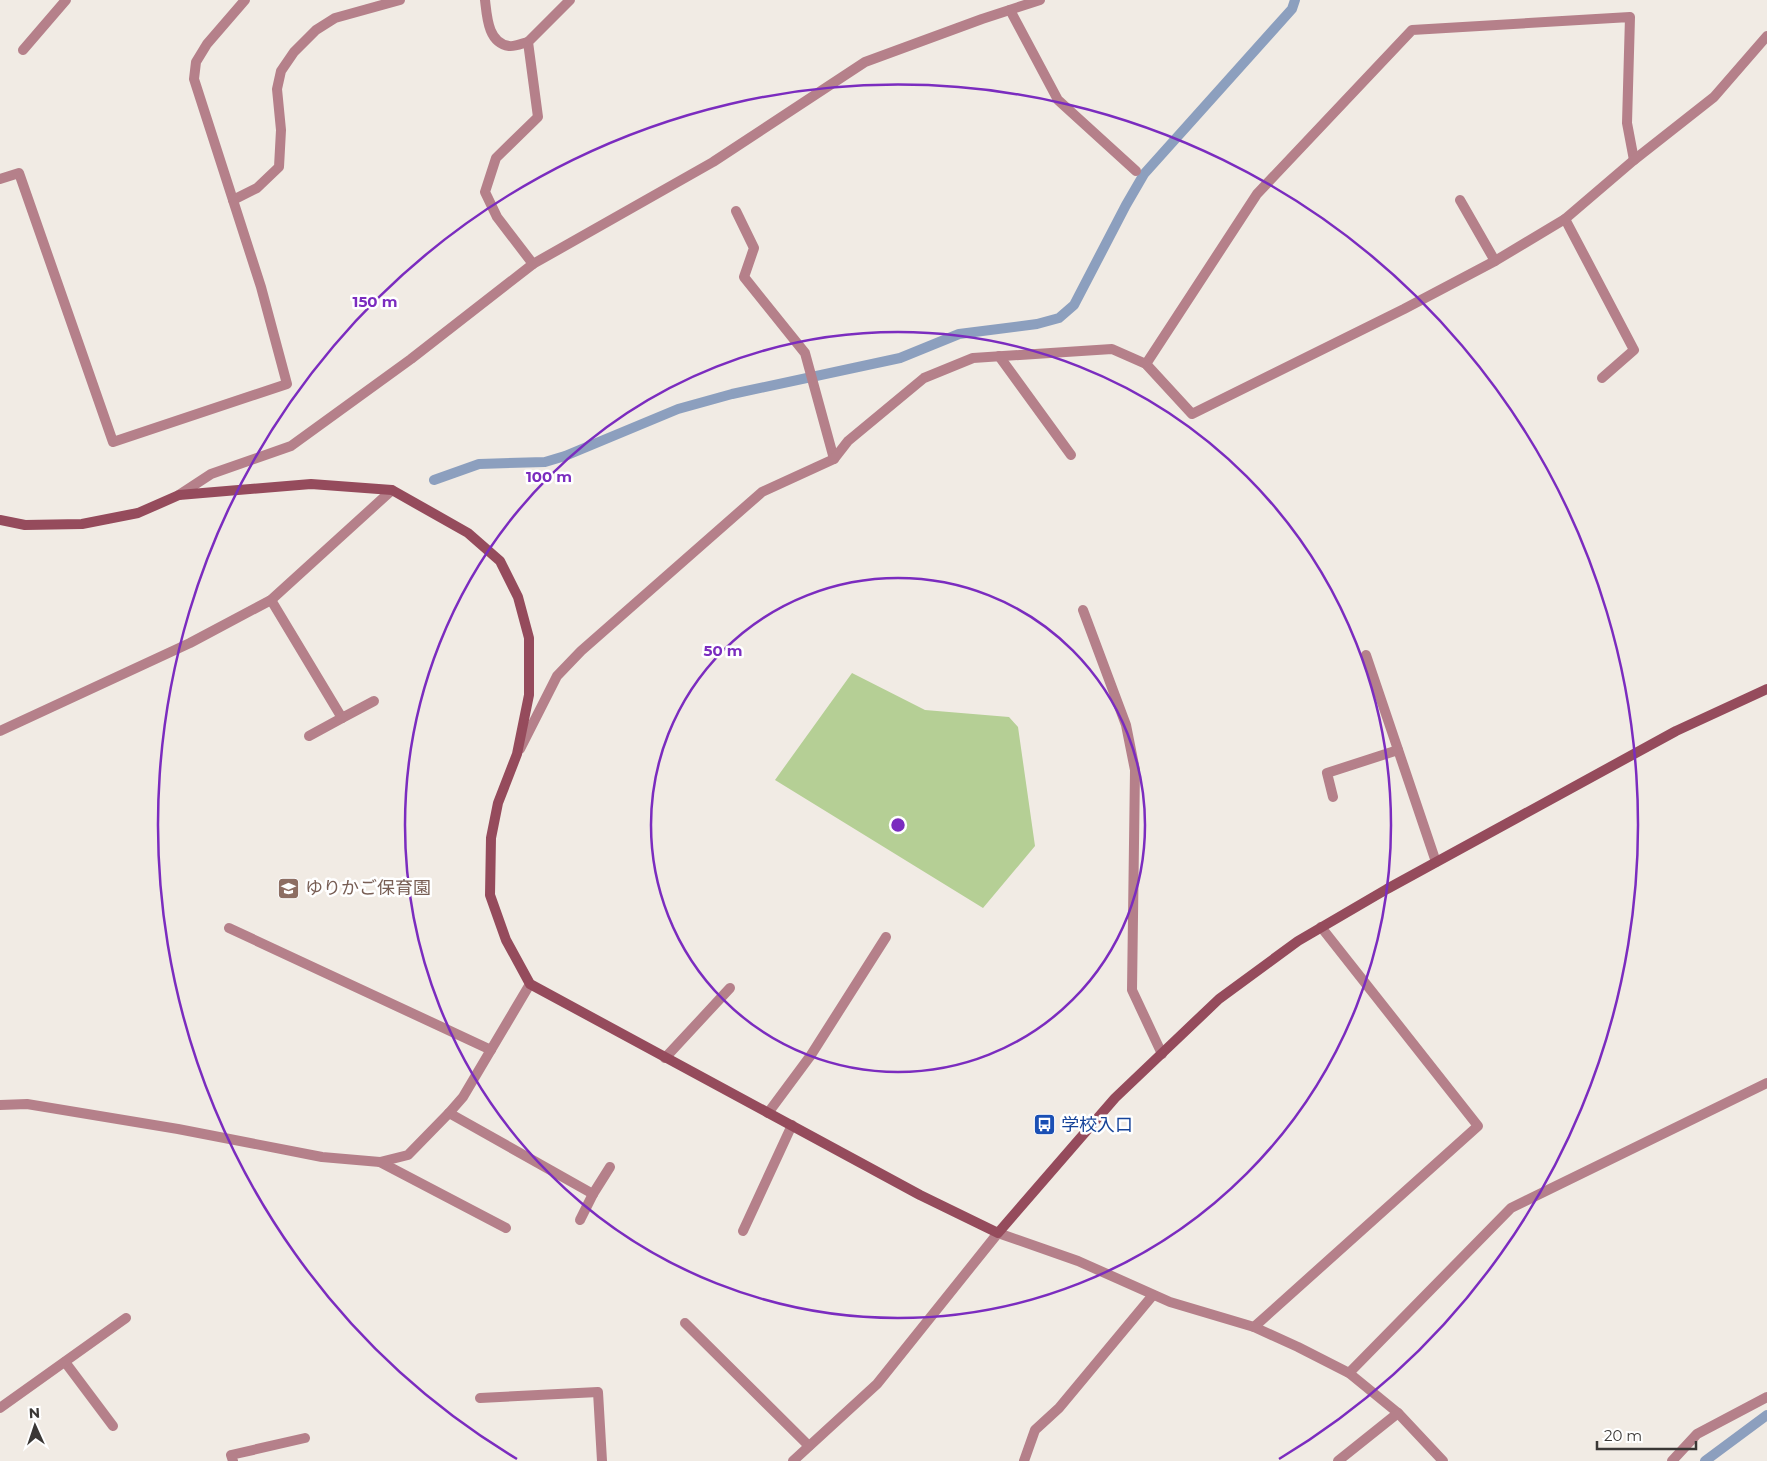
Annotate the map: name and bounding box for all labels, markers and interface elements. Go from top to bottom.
text: 150 m [353,292,397,311]
text: 100 m [526,467,572,486]
text: 50 m [703,641,743,660]
centre of rings [889,816,907,834]
school or university icon: ゆりかご保育園 [277,876,301,900]
place label: ゆりかご保育園 [305,877,431,899]
bus stop icon: 学校入口 [1033,1113,1057,1137]
place label: 学校入口 [1061,1114,1133,1136]
north arrow [10,1401,60,1451]
text: N [28,1404,40,1422]
scale bar [1597,1418,1696,1450]
text: 20 m [1604,1426,1642,1445]

